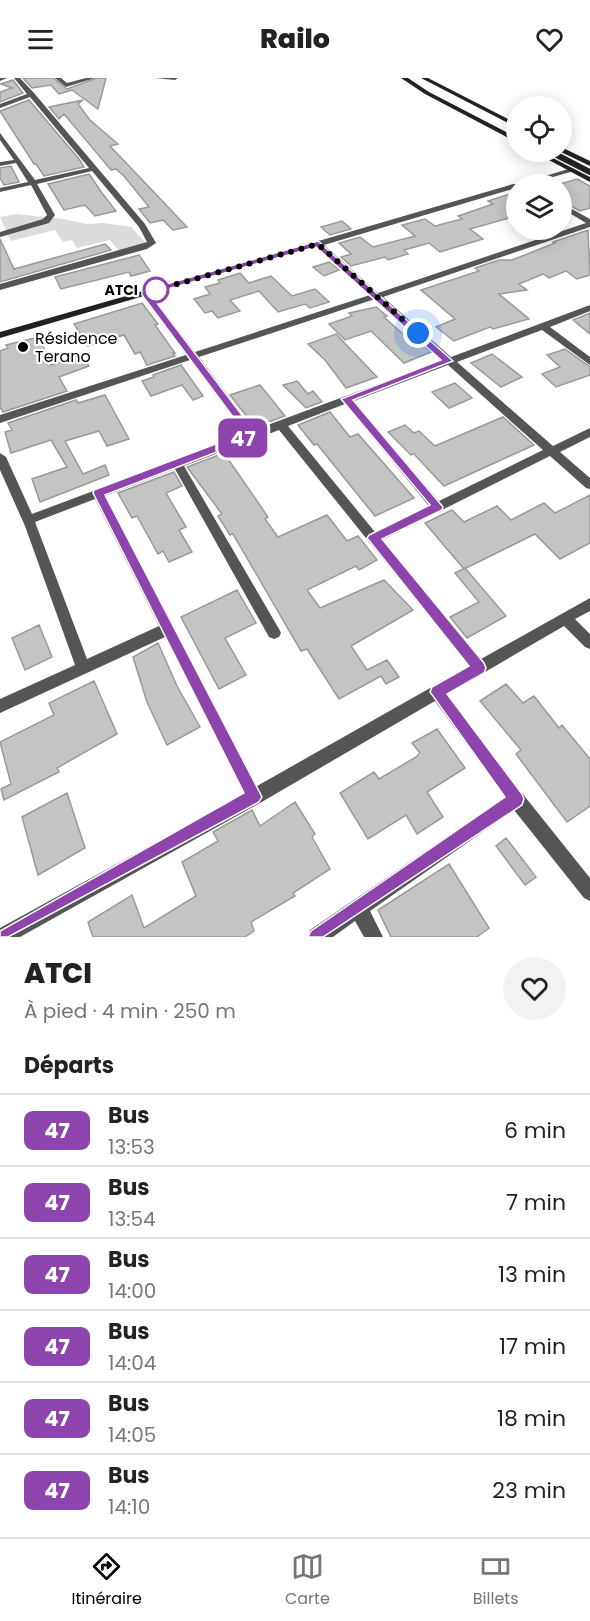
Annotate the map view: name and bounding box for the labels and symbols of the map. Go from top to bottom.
marker: ATCI [143,277,169,303]
place label: ATCI [105,280,138,300]
your location [403,318,433,348]
place label: Résidence Terano [35,327,118,368]
marker: Résidence Terano [16,340,30,354]
line badge: 47 [216,418,270,458]

